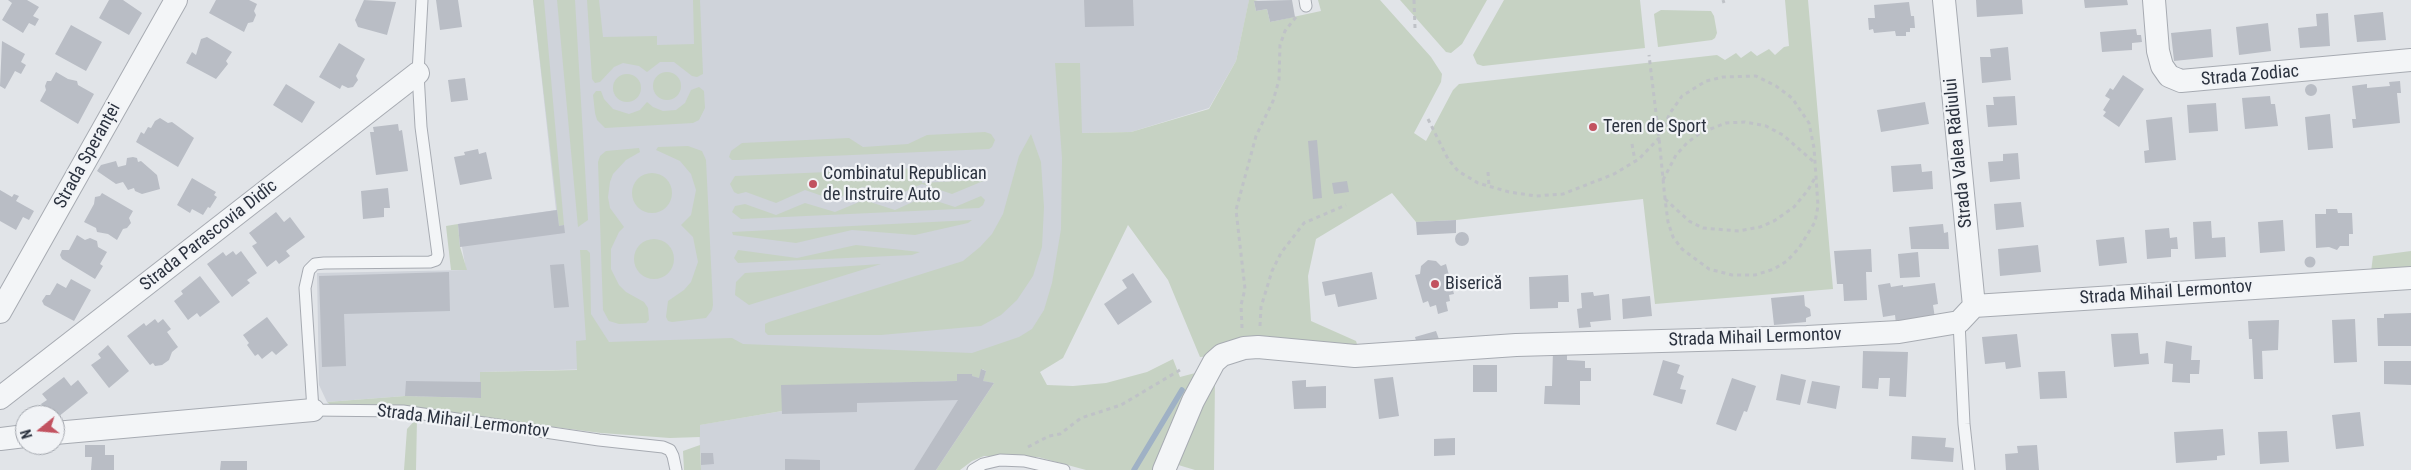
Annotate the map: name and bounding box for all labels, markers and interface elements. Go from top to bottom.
street label: Strada Zodiac [2200,61,2300,91]
street label: Strada Valea Rădiului [1940,77,1978,229]
street label: Strada Speranței [50,100,126,212]
place label: Teren de Sport [1603,116,1707,138]
marker: Teren de Sport [1587,121,1599,133]
place label: Combinatul Republican de Instruire Auto [823,163,987,205]
street label: Strada Parascovia Didîc [136,176,282,296]
marker: Combinatul Republican de Instruire Auto [807,178,819,190]
place label: Biserică [1445,273,1502,295]
street label: Strada Mihail Lermontov [2079,276,2253,310]
marker: Biserică [1429,278,1441,290]
street label: Strada Mihail Lermontov [1668,324,1842,352]
street label: Strada Mihail Lermontov [376,401,550,443]
north arrow [15,405,65,455]
text: N [18,428,36,441]

